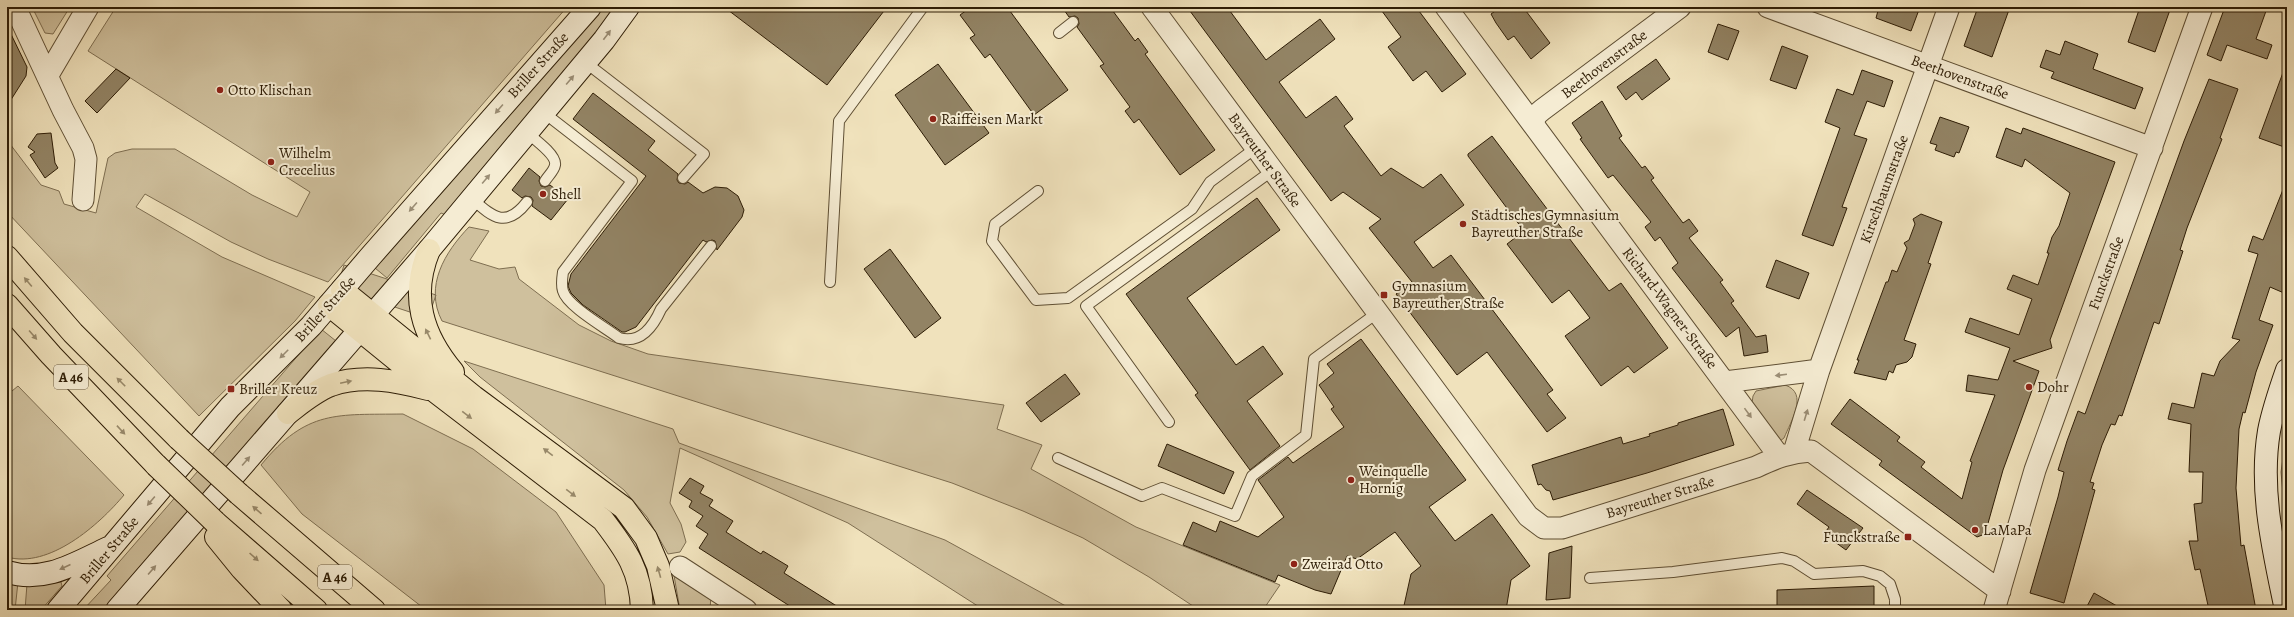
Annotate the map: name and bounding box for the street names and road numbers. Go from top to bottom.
street label: Beethovenstraße [1557,25,1651,103]
street label: Briller Straße [503,27,573,102]
street label: Beethovenstraße [1908,50,2012,104]
street label: Bayreuther Straße [1224,109,1306,212]
street label: Kirschbaumstraße [1855,132,1913,246]
street label: Funckstraße [2083,233,2129,313]
street label: Richard-Wagner-Straße [1618,243,1722,373]
street label: Briller Straße [290,271,360,346]
road number: A 46 [54,365,88,389]
street label: Bayreuther Straße [1603,471,1717,523]
street label: Briller Straße [75,512,143,588]
road number: A 46 [318,565,352,589]

